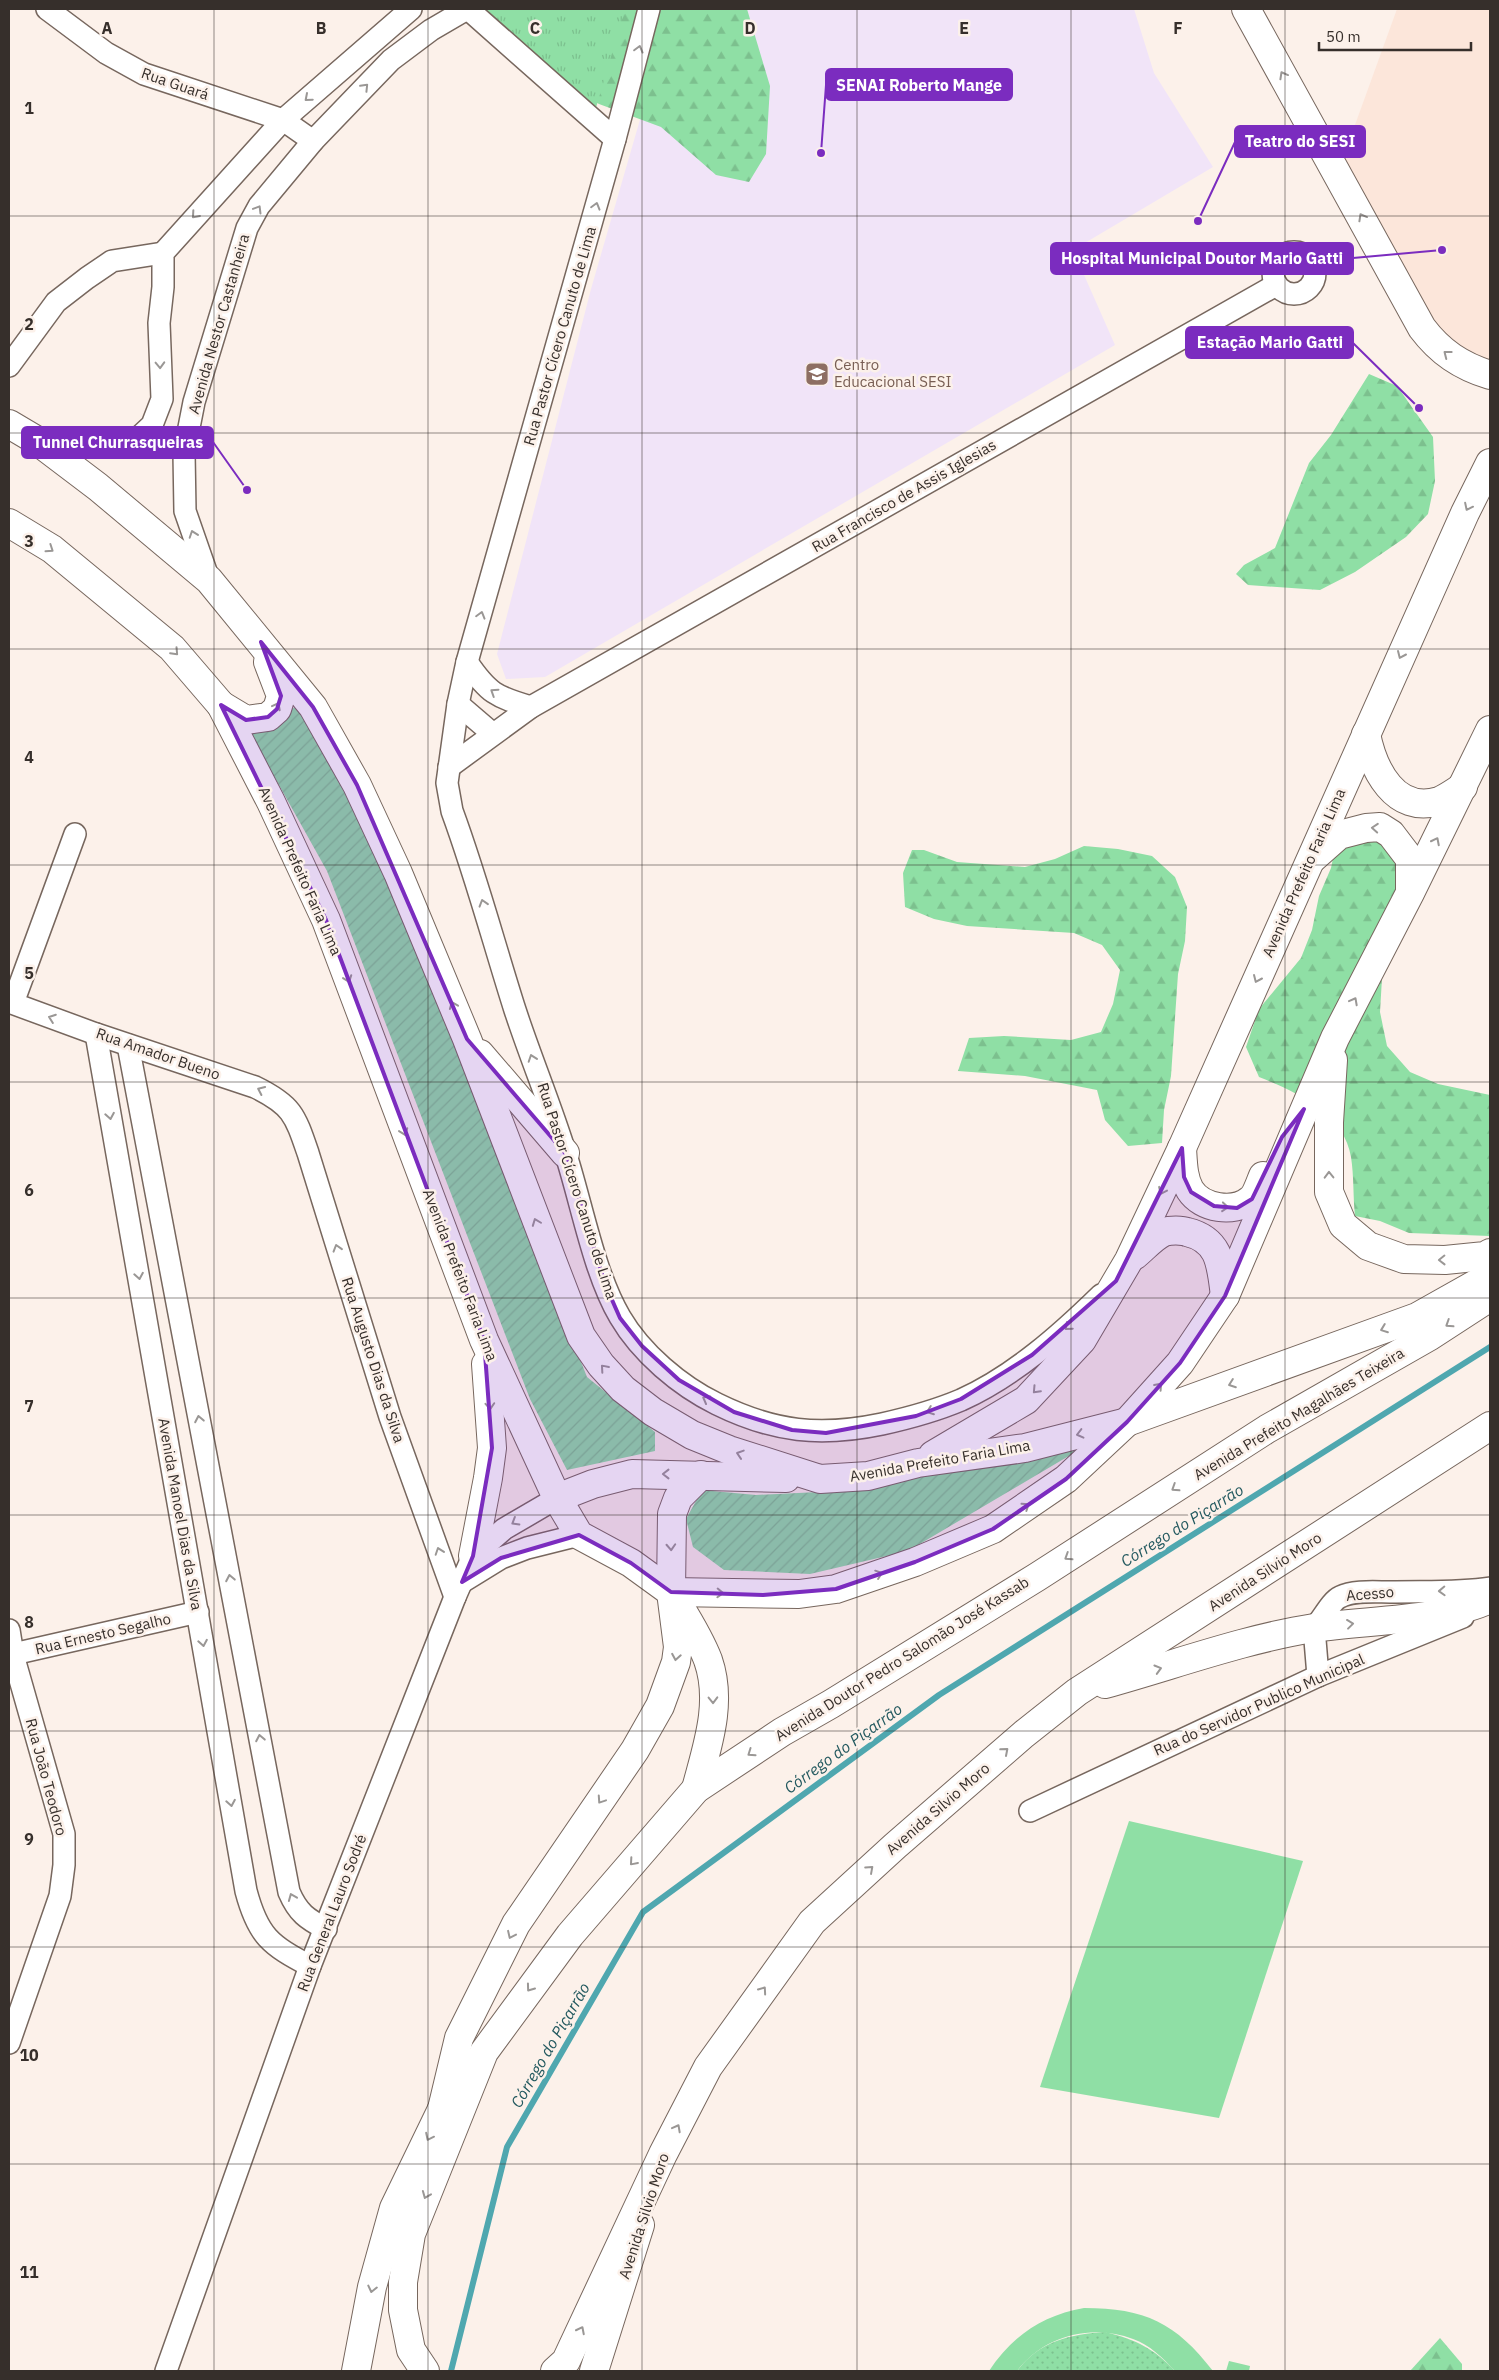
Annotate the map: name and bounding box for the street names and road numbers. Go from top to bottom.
street label: Rua Guará [139,63,211,104]
street label: Rua Pastor Cícero Canuto de Lima [519,224,600,448]
street label: Avenida Nestor Castanheira [184,232,253,416]
street label: Rua Francisco de Assis Iglesias [808,435,999,556]
street label: Avenida Prefeito Faria Lima [255,783,346,958]
street label: Avenida Prefeito Faria Lima [1258,785,1349,960]
street label: Rua Amador Bueno [94,1023,223,1084]
street label: Rua Pastor Cícero Canuto de Lima [533,1080,622,1302]
street label: Avenida Prefeito Faria Lima [419,1186,502,1364]
street label: Rua Augusto Dias da Silva [338,1275,409,1445]
street label: Avenida Prefeito Magalhães Teixeira [1190,1343,1407,1484]
street label: Avenida Manoel Dias da Silva [154,1416,207,1612]
street label: Avenida Prefeito Faria Lima [848,1435,1032,1486]
street label: Avenida Silvio Moro [1205,1528,1325,1615]
street label: Avenida Doutor Pedro Salomão José Kassab [771,1572,1032,1745]
street label: Acesso [1345,1582,1395,1605]
street label: Rua Ernesto Segalho [33,1609,173,1658]
street label: Rua do Servidor Publico Municipal [1150,1649,1367,1760]
street label: Rua João Teodoro [22,1716,71,1838]
street label: Avenida Silvio Moro [882,1758,993,1859]
street label: Rua General Lauro Sodré [293,1831,370,1994]
street label: Avenida Silvio Moro [614,2151,673,2281]

